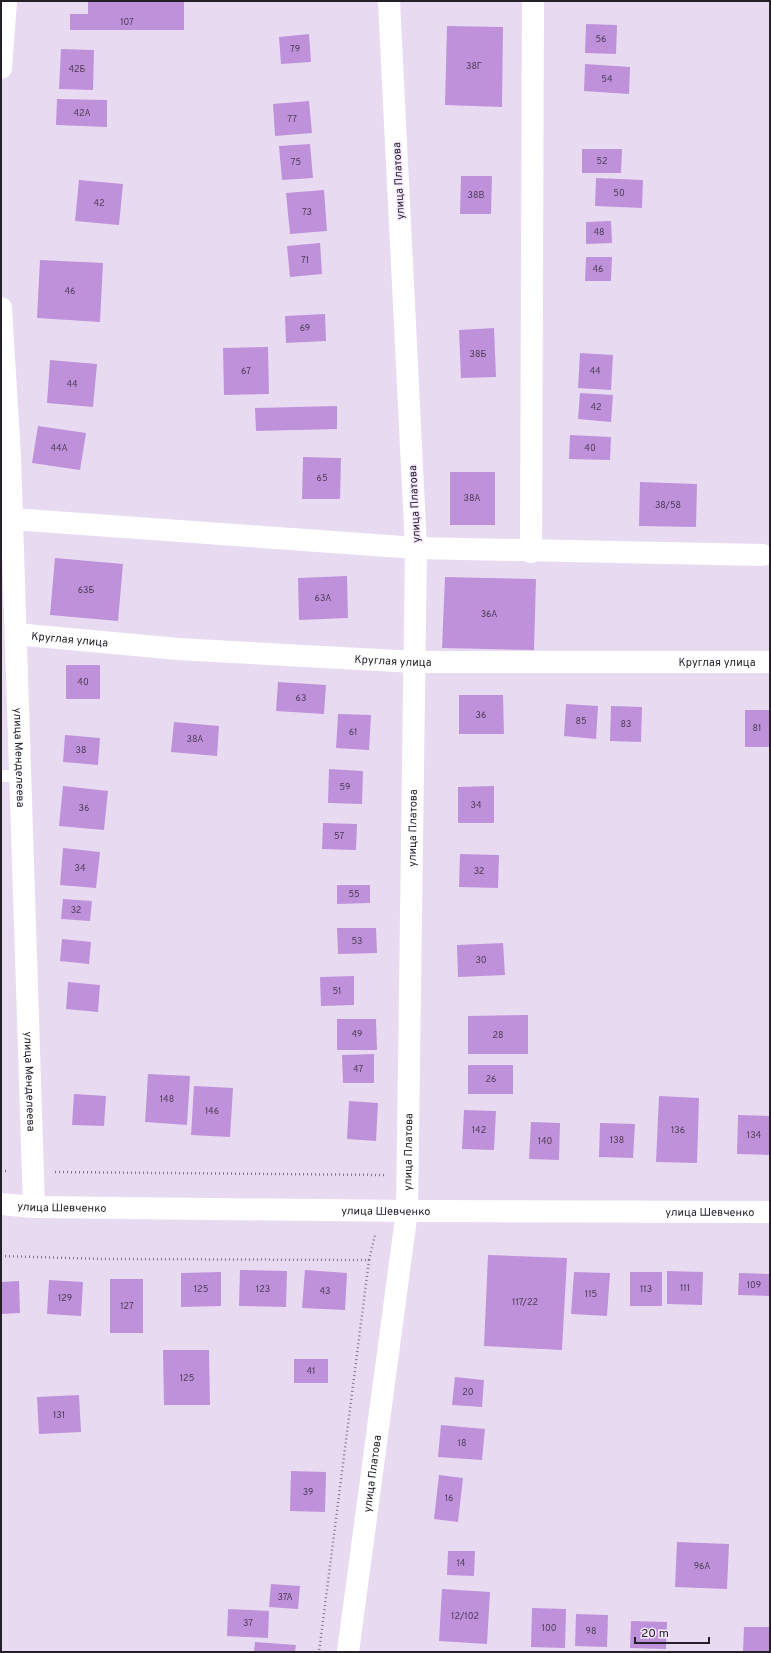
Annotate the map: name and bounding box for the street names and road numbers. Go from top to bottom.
street label: улица Платова [390,142,408,220]
street label: улица Платова [406,465,424,543]
street label: Круглая улица [31,629,109,651]
street label: Круглая улица [354,653,432,670]
street label: Круглая улица [678,656,756,670]
street label: улица Менделеева [10,707,27,808]
street label: улица Платова [406,789,421,867]
street label: улица Менделеева [20,1031,38,1132]
street label: улица Платова [401,1113,416,1191]
street label: улица Шевченко [17,1200,107,1216]
street label: улица Шевченко [341,1204,431,1219]
street label: улица Шевченко [665,1206,755,1220]
street label: улица Платова [361,1434,385,1513]

